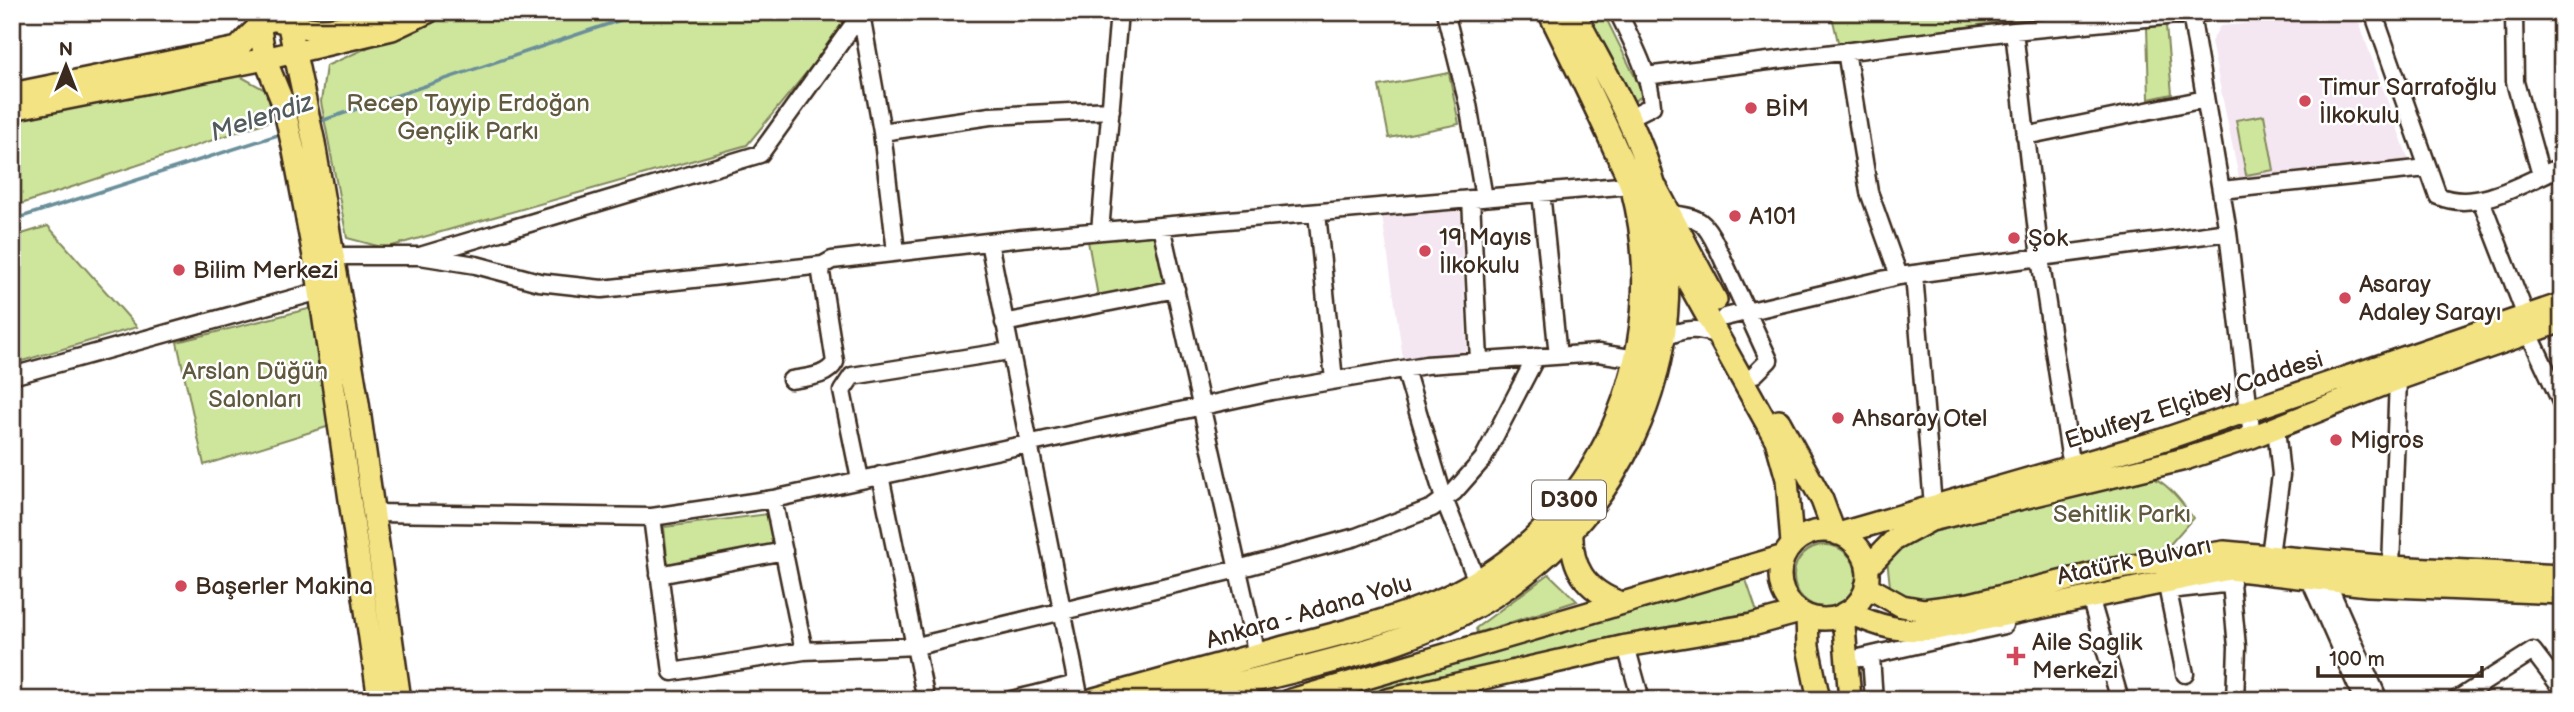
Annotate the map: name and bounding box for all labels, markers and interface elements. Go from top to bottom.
north arrow [32,32,102,102]
text: N [59,39,73,62]
place label: Timur Sarrafoğlu İlkokulu [2319,73,2497,130]
water label: Melendiz [207,87,318,149]
park label: Recep Tayyip Erdoğan Gençlik Parkı [346,89,590,146]
marker: Timur Sarrafoğlu İlkokulu [2297,93,2313,109]
place label: BİM [1765,94,1809,123]
marker: BİM [1743,100,1759,116]
place label: A101 [1749,202,1796,231]
marker: A101 [1727,208,1743,224]
place label: 19 Mayıs İlkokulu [1439,223,1531,280]
place label: Şok [2028,224,2068,253]
marker: Şok [2006,230,2022,246]
marker: 19 Mayıs İlkokulu [1417,243,1433,259]
place label: Bilim Merkezi [193,256,339,285]
marker: Bilim Merkezi [171,262,187,278]
place label: Asaray Adaley Sarayı [2359,270,2501,327]
marker: Asaray Adaley Sarayı [2337,290,2353,306]
street label: Ebulfeyz Elçibey Caddesi [2061,345,2327,455]
park label: Arslan Düğün Salonları [182,357,328,414]
place label: Ahsaray Otel [1852,404,1987,433]
marker: Ahsaray Otel [1830,410,1846,426]
place label: Migros [2350,426,2424,455]
marker: Migros [2328,432,2344,448]
road number: D300 [1532,480,1606,520]
park label: Sehitlik Parkı [2053,500,2191,529]
street label: Atatürk Bulvarı [2054,531,2214,591]
street label: Ankara - Adana Yolu [1203,569,1415,655]
place label: Başerler Makina [195,572,373,601]
marker: Başerler Makina [173,578,189,594]
place label: Aile Saglik Merkezi [2032,628,2143,685]
scale bar [2318,635,2483,679]
marker: Aile Saglik Merkezi [2006,646,2026,666]
text: 100 m [2329,647,2385,672]

